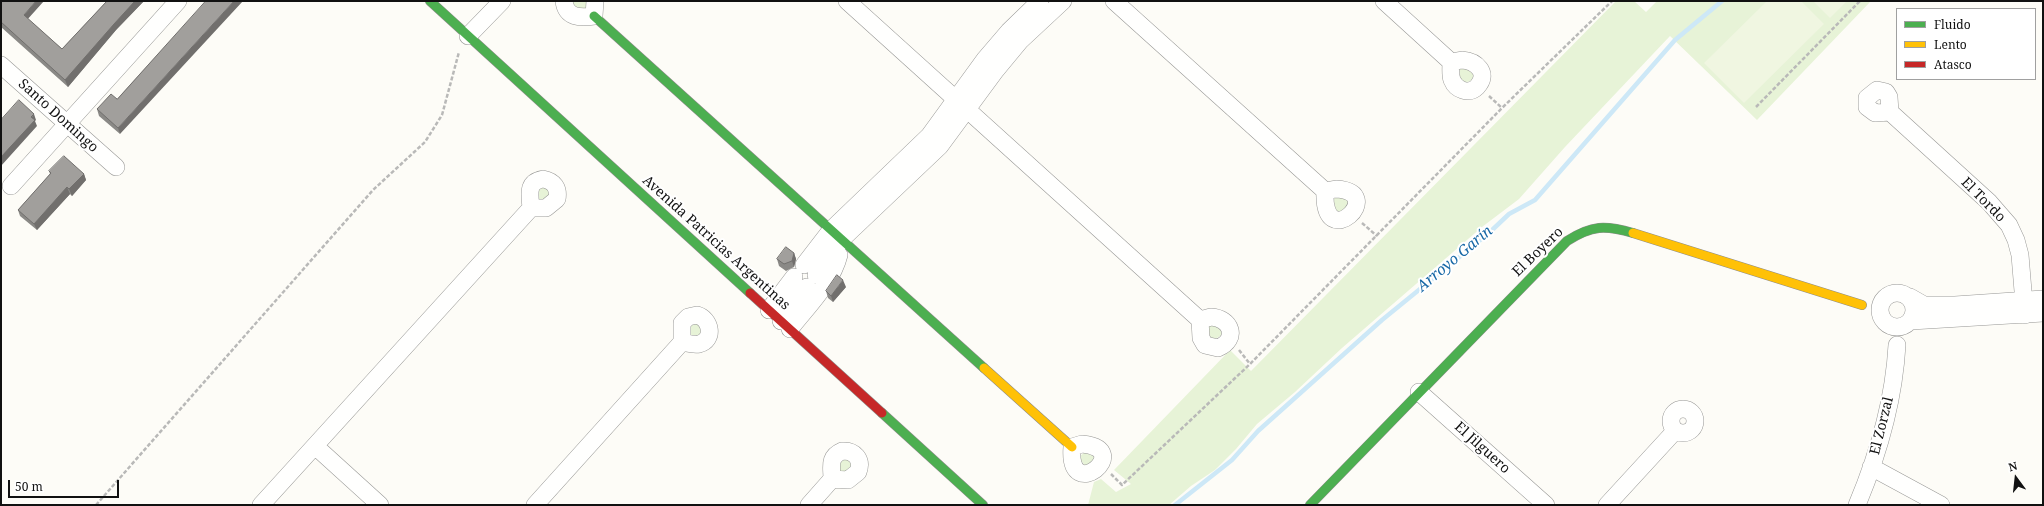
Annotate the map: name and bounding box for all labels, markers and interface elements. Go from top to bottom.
legend [1896,8,2036,80]
text: Fluido [1934,16,1971,33]
text: Lento [1934,36,1967,53]
text: Atasco [1934,56,1972,73]
street label: Santo Domingo [15,76,101,156]
street label: Avenida Patricias Argentinas [639,172,793,314]
street label: El Tordo [1957,174,2009,226]
water label: Arroyo Garín [1414,222,1496,296]
street label: El Boyero [1509,224,1567,280]
street label: El Zorzal [1867,395,1897,457]
street label: El Jilguero [1451,419,1513,477]
north arrow [1996,458,2036,498]
text: N [2007,458,2019,474]
scale bar [10,472,121,498]
text: 50 m [15,478,43,495]

